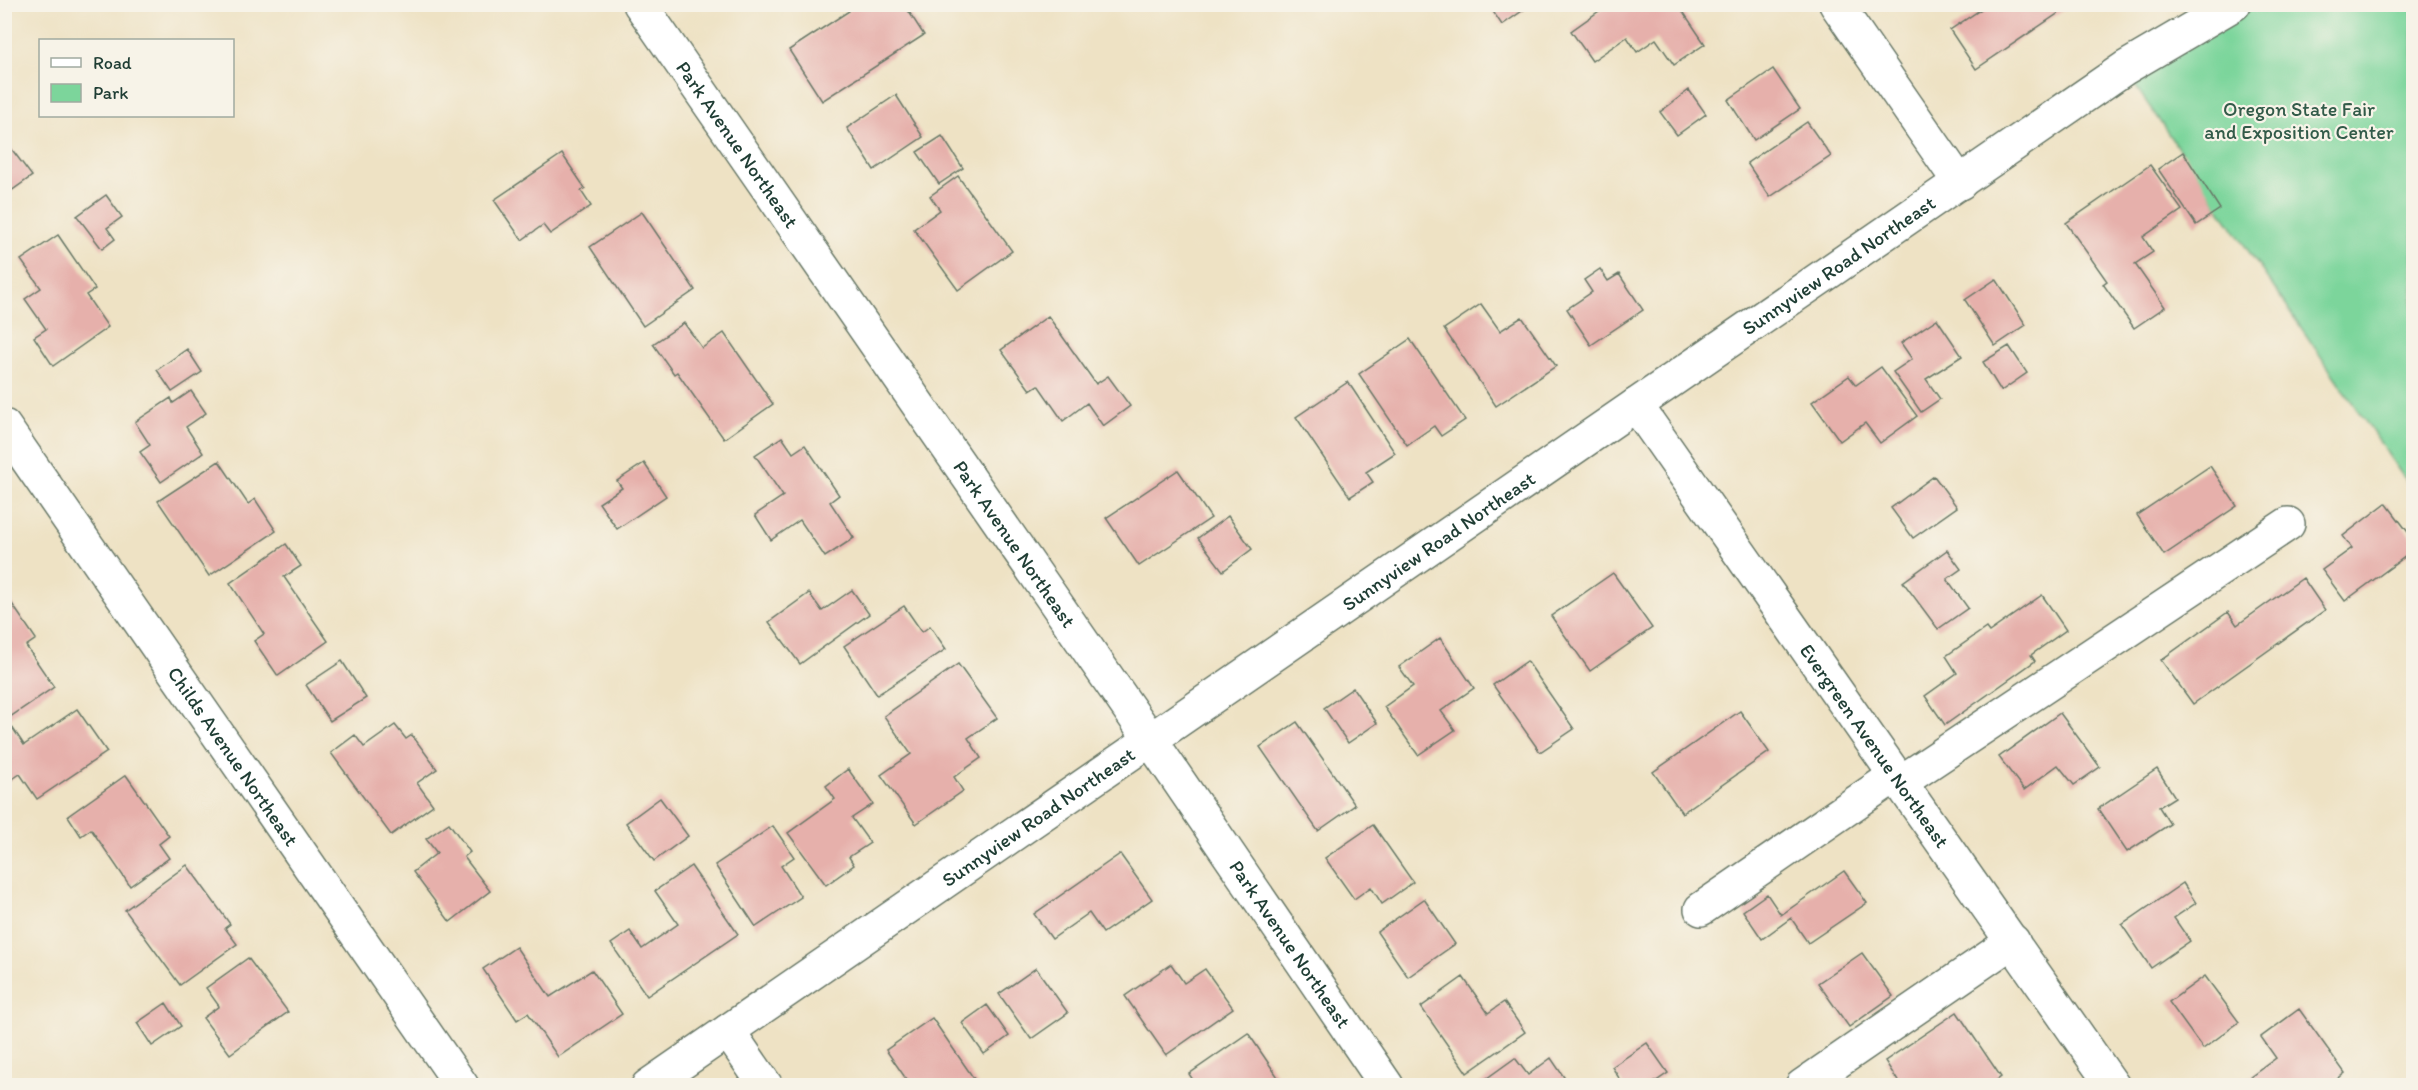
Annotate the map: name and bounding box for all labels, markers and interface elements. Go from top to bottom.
legend [39,39,234,117]
text: Road [93,52,132,74]
street label: Park Avenue Northeast [671,56,804,233]
text: Park [93,82,128,104]
park label: Oregon State Fair and Exposition Center [2204,97,2394,144]
street label: Sunnyview Road Northeast [1738,190,1940,340]
street label: Park Avenue Northeast [948,456,1081,632]
street label: Sunnyview Road Northeast [1337,466,1540,616]
street label: Evergreen Avenue Northeast [1795,639,1954,852]
street label: Childs Avenue Northeast [163,662,304,851]
street label: Sunnyview Road Northeast [937,742,1140,892]
street label: Park Avenue Northeast [1224,856,1356,1033]

